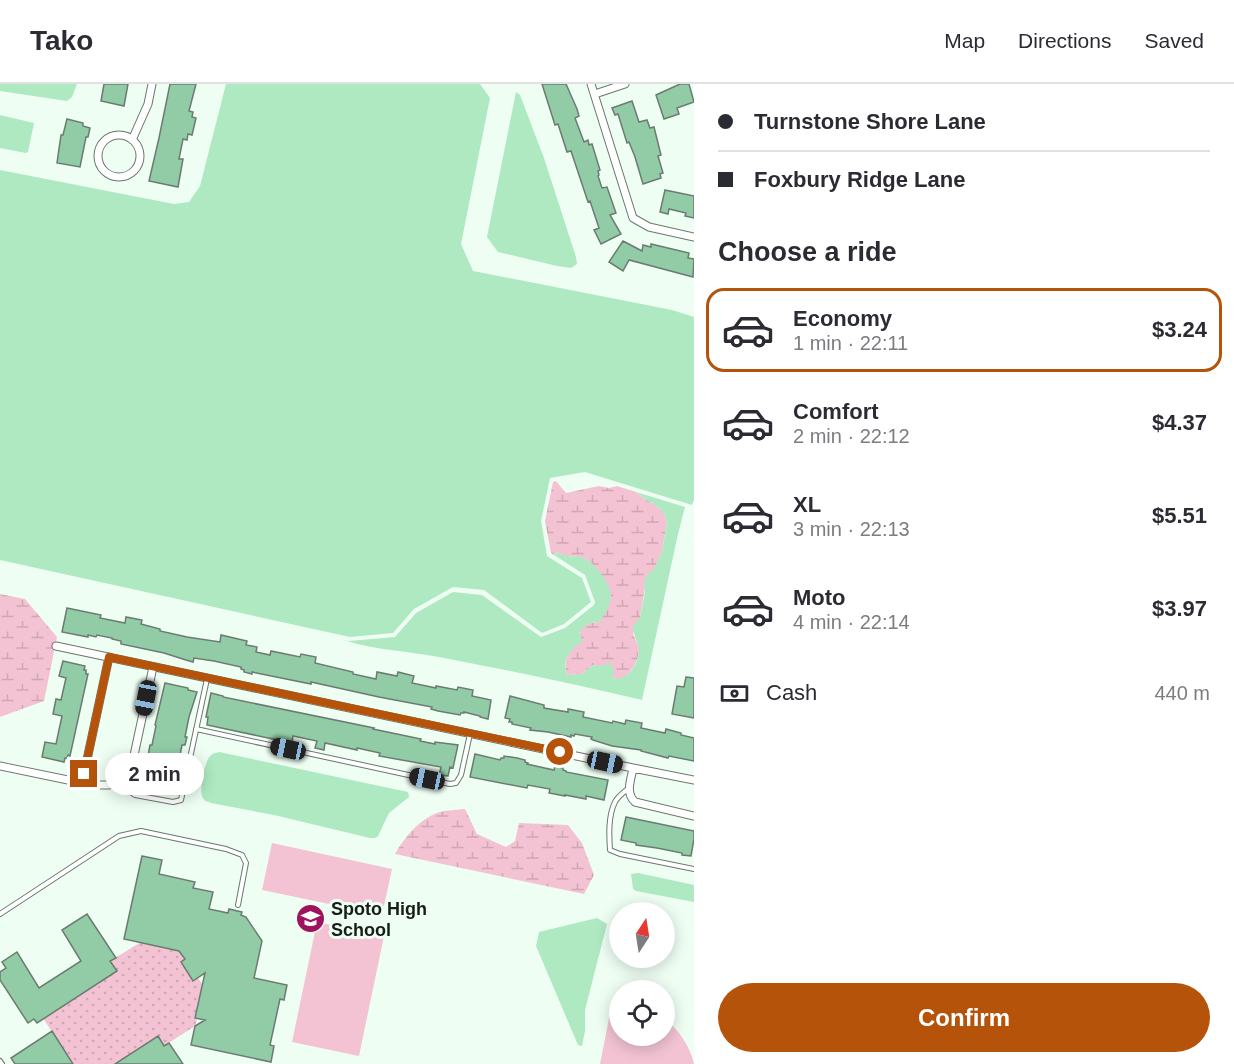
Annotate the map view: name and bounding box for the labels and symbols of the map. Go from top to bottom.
car [134,679,158,717]
car [269,736,307,762]
route start [546,738,573,765]
car [586,749,624,775]
callout: 2 min [105,753,204,795]
route end [70,760,97,787]
car [408,766,446,792]
place label: Spoto High School [331,899,427,940]
north arrow [609,902,675,968]
school or university icon: Spoto High School [294,903,326,935]

